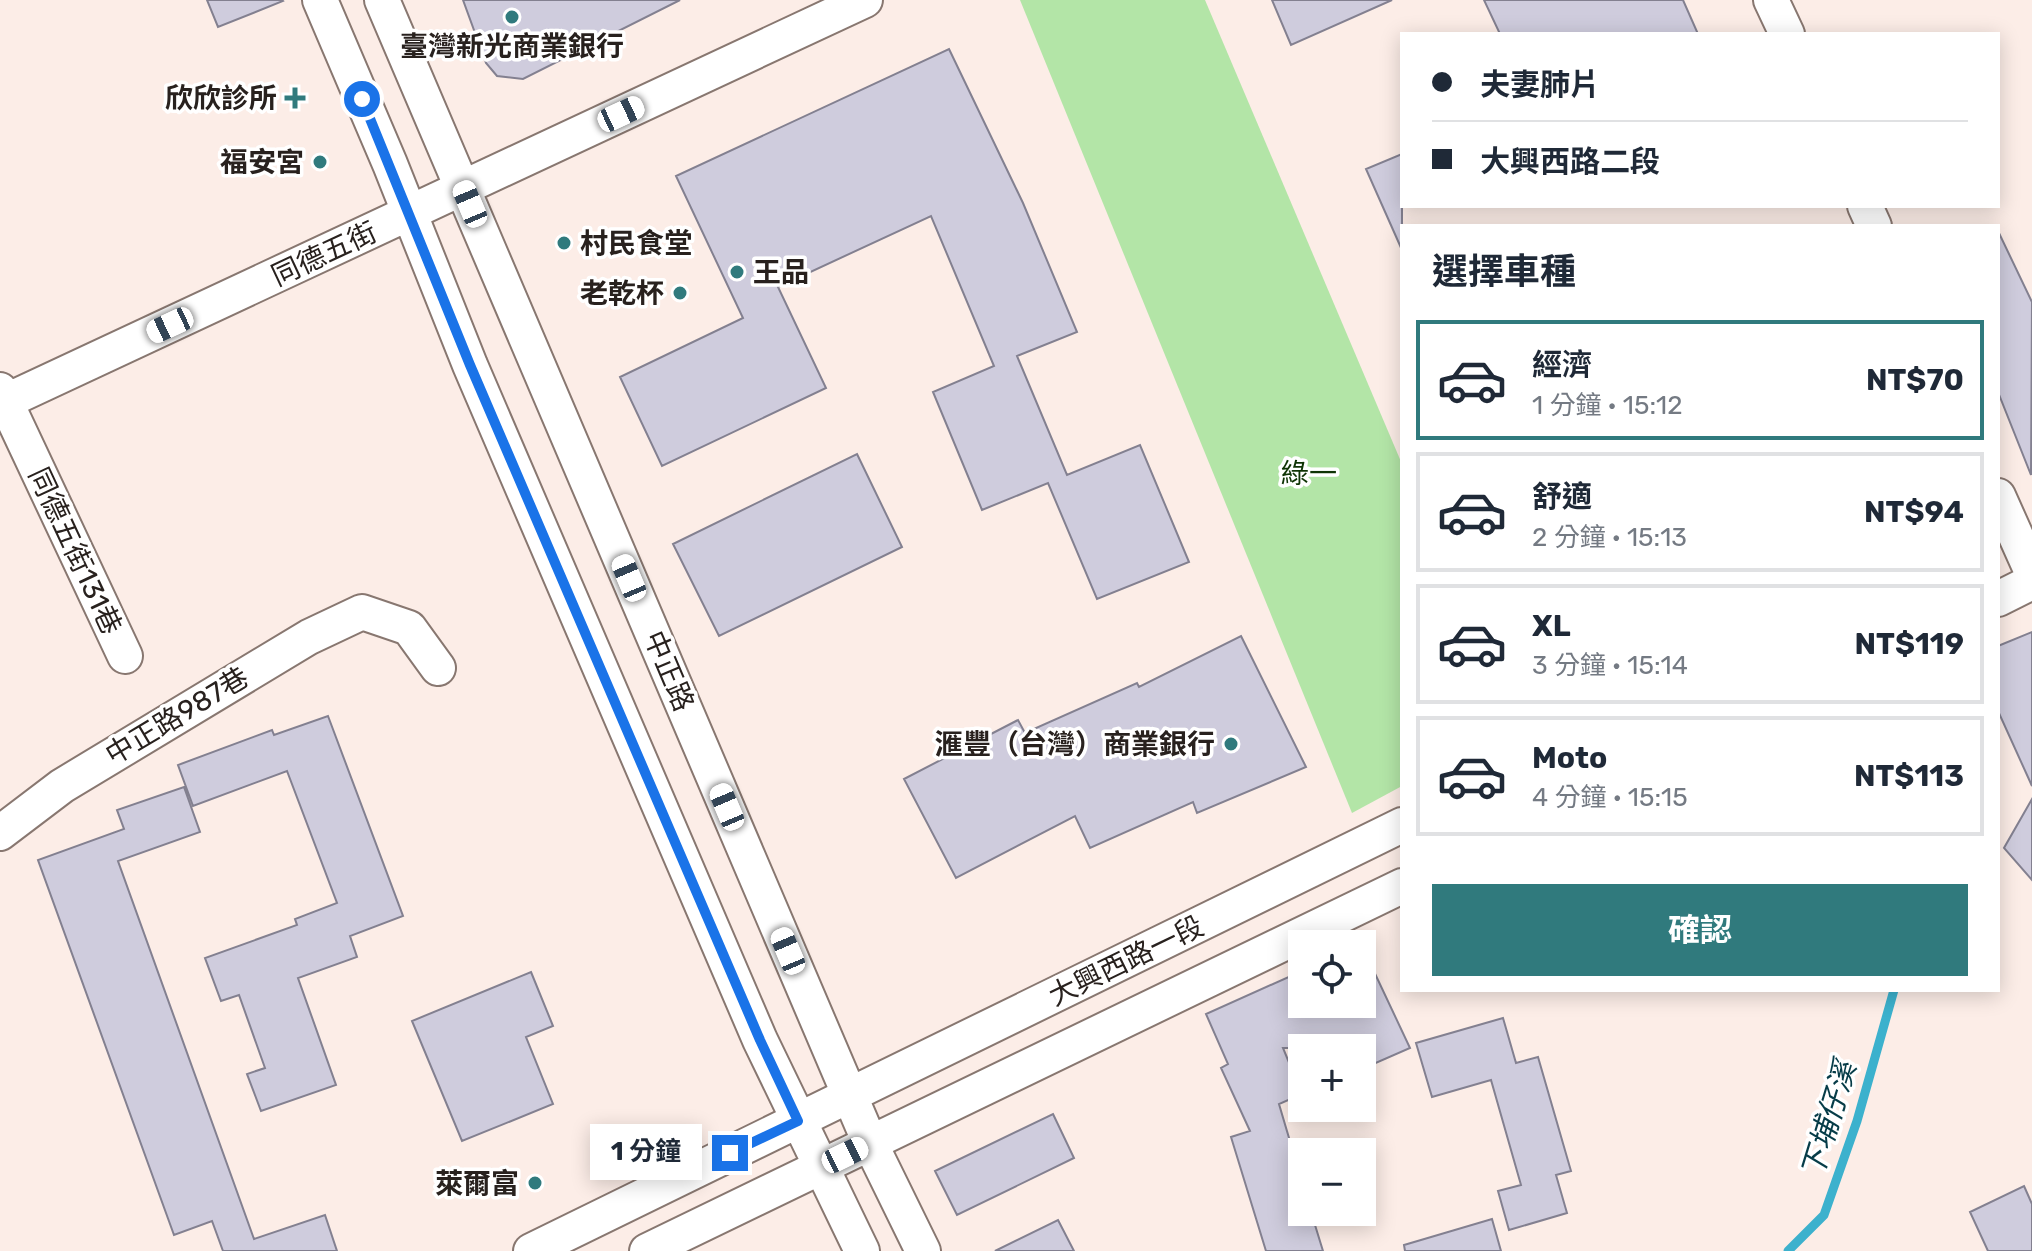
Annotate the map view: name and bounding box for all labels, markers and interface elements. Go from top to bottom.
marker: 臺灣新光商業銀行 [503,8,521,26]
place label: 臺灣新光商業銀行 [400,30,624,63]
text: 夫妻肺片 [1480,67,1600,103]
route start [344,81,380,117]
place label: 欣欣診所 [165,82,277,115]
marker: 欣欣診所 [284,87,306,109]
car [594,93,648,135]
text: 大興西路二段 [1480,144,1660,180]
place label: 福安宮 [220,146,304,179]
marker: 福安宮 [311,153,329,171]
car [450,177,490,231]
street label: 同德五街 [266,215,382,293]
place label: 村民食堂 [580,227,692,260]
marker: 村民食堂 [555,234,573,252]
text: 選擇車種 [1432,250,1576,293]
place label: 王品 [753,256,809,289]
marker: 王品 [728,263,746,281]
place label: 老乾杯 [580,277,664,310]
marker: 老乾杯 [671,284,689,302]
car [143,304,197,346]
icon: car [1436,344,1508,416]
text: 經濟 [1532,347,1592,383]
text: NT$70 [1866,362,1964,398]
text: 1 分鐘 · 15:12 [1532,390,1682,421]
park label: 綠一 [1281,457,1337,490]
street label: 同德五街131巷 [22,462,128,640]
icon: car [1436,476,1508,548]
text: 舒適 [1532,479,1592,515]
text: NT$94 [1864,494,1964,530]
text: 2 分鐘 · 15:13 [1532,522,1687,553]
car [609,551,649,605]
icon: car [1436,608,1508,680]
text: XL [1532,608,1571,644]
street label: 中正路 [637,626,701,716]
text: NT$119 [1854,626,1964,662]
text: 3 分鐘 · 15:14 [1532,650,1688,681]
street label: 中正路987巷 [100,660,254,772]
place label: 滙豐（台灣）商業銀行 [935,728,1215,761]
marker: 滙豐（台灣）商業銀行 [1222,735,1240,753]
icon: car [1436,740,1508,812]
text: Moto [1532,740,1607,776]
text: NT$113 [1854,758,1964,794]
car [707,780,747,834]
text: 4 分鐘 · 15:15 [1532,782,1688,813]
button: 確認 [1432,884,1968,976]
street label: 大興西路一段 [1043,909,1209,1013]
car [768,924,808,978]
map controls [1288,930,1376,1226]
button: locate [1288,930,1376,1018]
button: + [1288,1034,1376,1122]
water label: 下埔仔溪 [1794,1054,1865,1183]
callout: 1 分鐘 [590,1125,702,1181]
car [818,1134,872,1176]
route end [712,1135,748,1171]
text: 1 分鐘 [611,1136,681,1167]
button: − [1288,1138,1376,1226]
place label: 萊爾富 [435,1167,519,1200]
marker: 萊爾富 [526,1174,544,1192]

